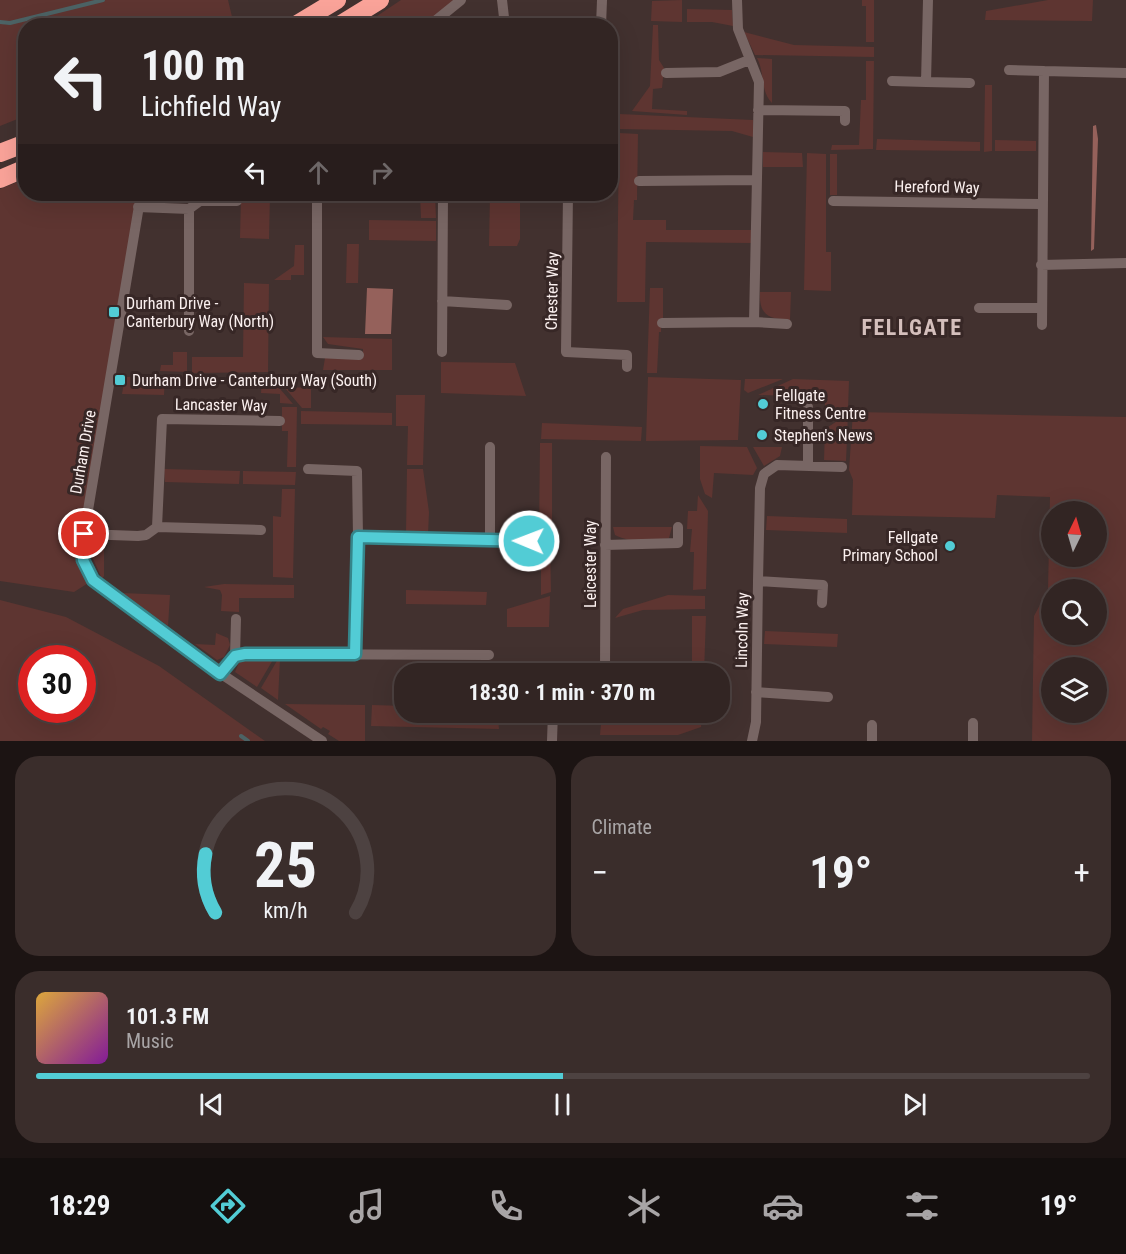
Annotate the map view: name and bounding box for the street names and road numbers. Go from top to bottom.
street label: Hereford Way [894,177,980,197]
street label: Chester Way [542,251,562,330]
street label: Lancaster Way [175,395,268,415]
street label: Durham Drive [66,409,100,495]
street label: Leicester Way [581,520,600,608]
street label: Lincoln Way [732,592,752,668]

